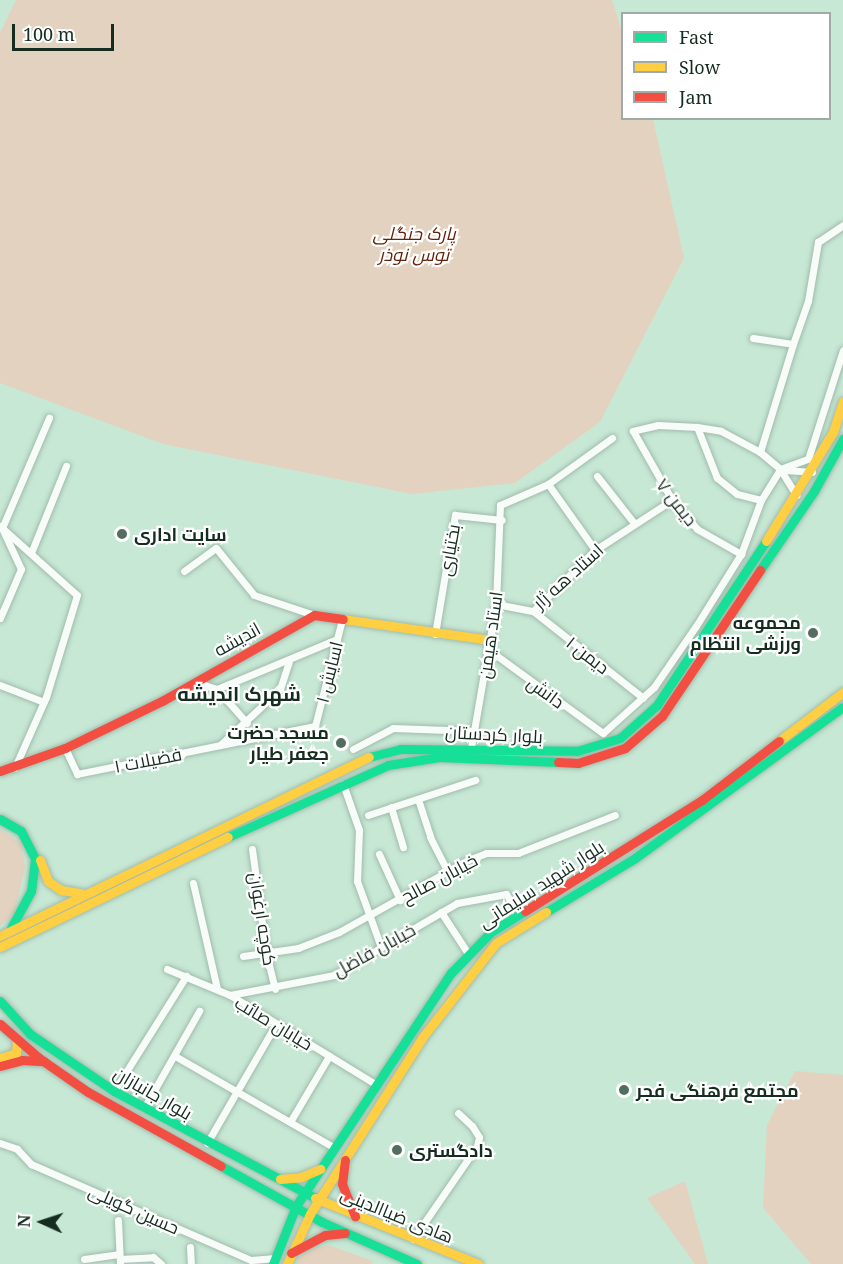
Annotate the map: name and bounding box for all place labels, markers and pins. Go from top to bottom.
place label: سایت اداری [134,523,227,545]
marker: سایت اداری [115,527,129,541]
place label: مجموعه ورزشی انتظام [690,612,801,654]
marker: مجموعه ورزشی انتظام [806,626,820,640]
place label: مسجد حضرت جعفر طیار [227,722,329,764]
marker: مسجد حضرت جعفر طیار [334,736,348,750]
place label: مجتمع فرهنگی فجر [636,1079,799,1101]
marker: مجتمع فرهنگی فجر [617,1083,631,1097]
place label: دادگستری [409,1139,493,1161]
marker: دادگستری [390,1143,404,1157]

